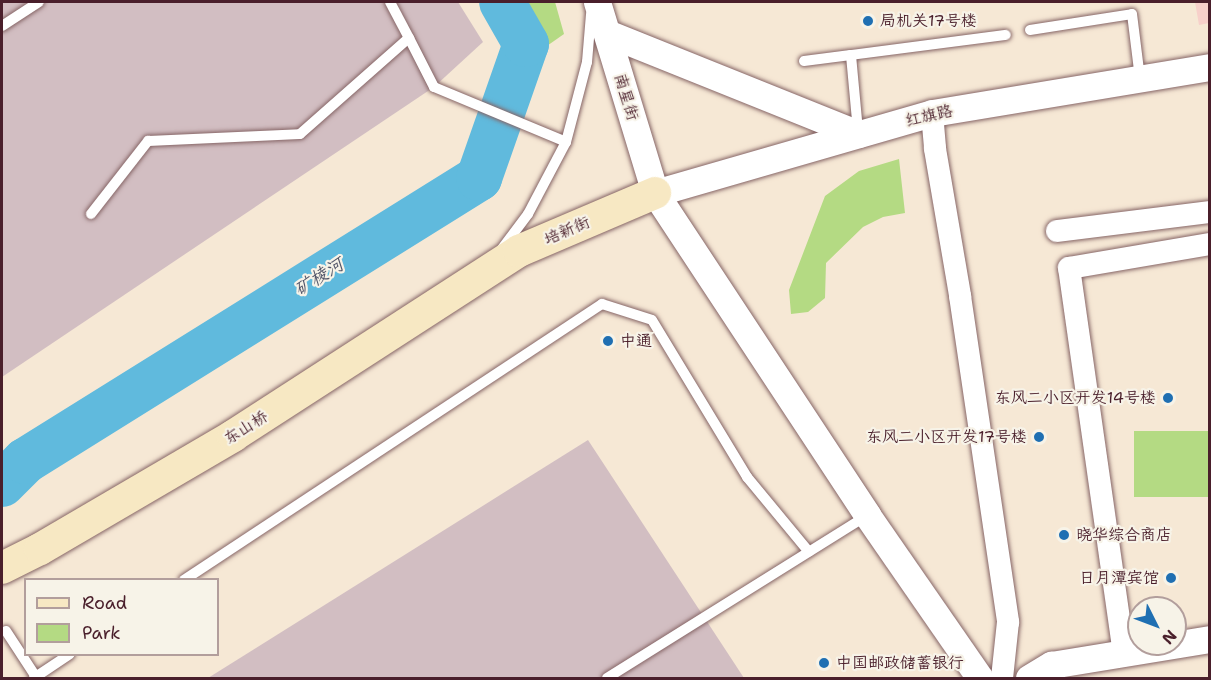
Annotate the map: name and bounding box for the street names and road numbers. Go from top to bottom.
street label: 南星街 [610,71,642,123]
street label: 红旗路 [903,101,955,131]
street label: 培新街 [541,213,593,249]
street label: 东山桥 [221,407,271,449]

